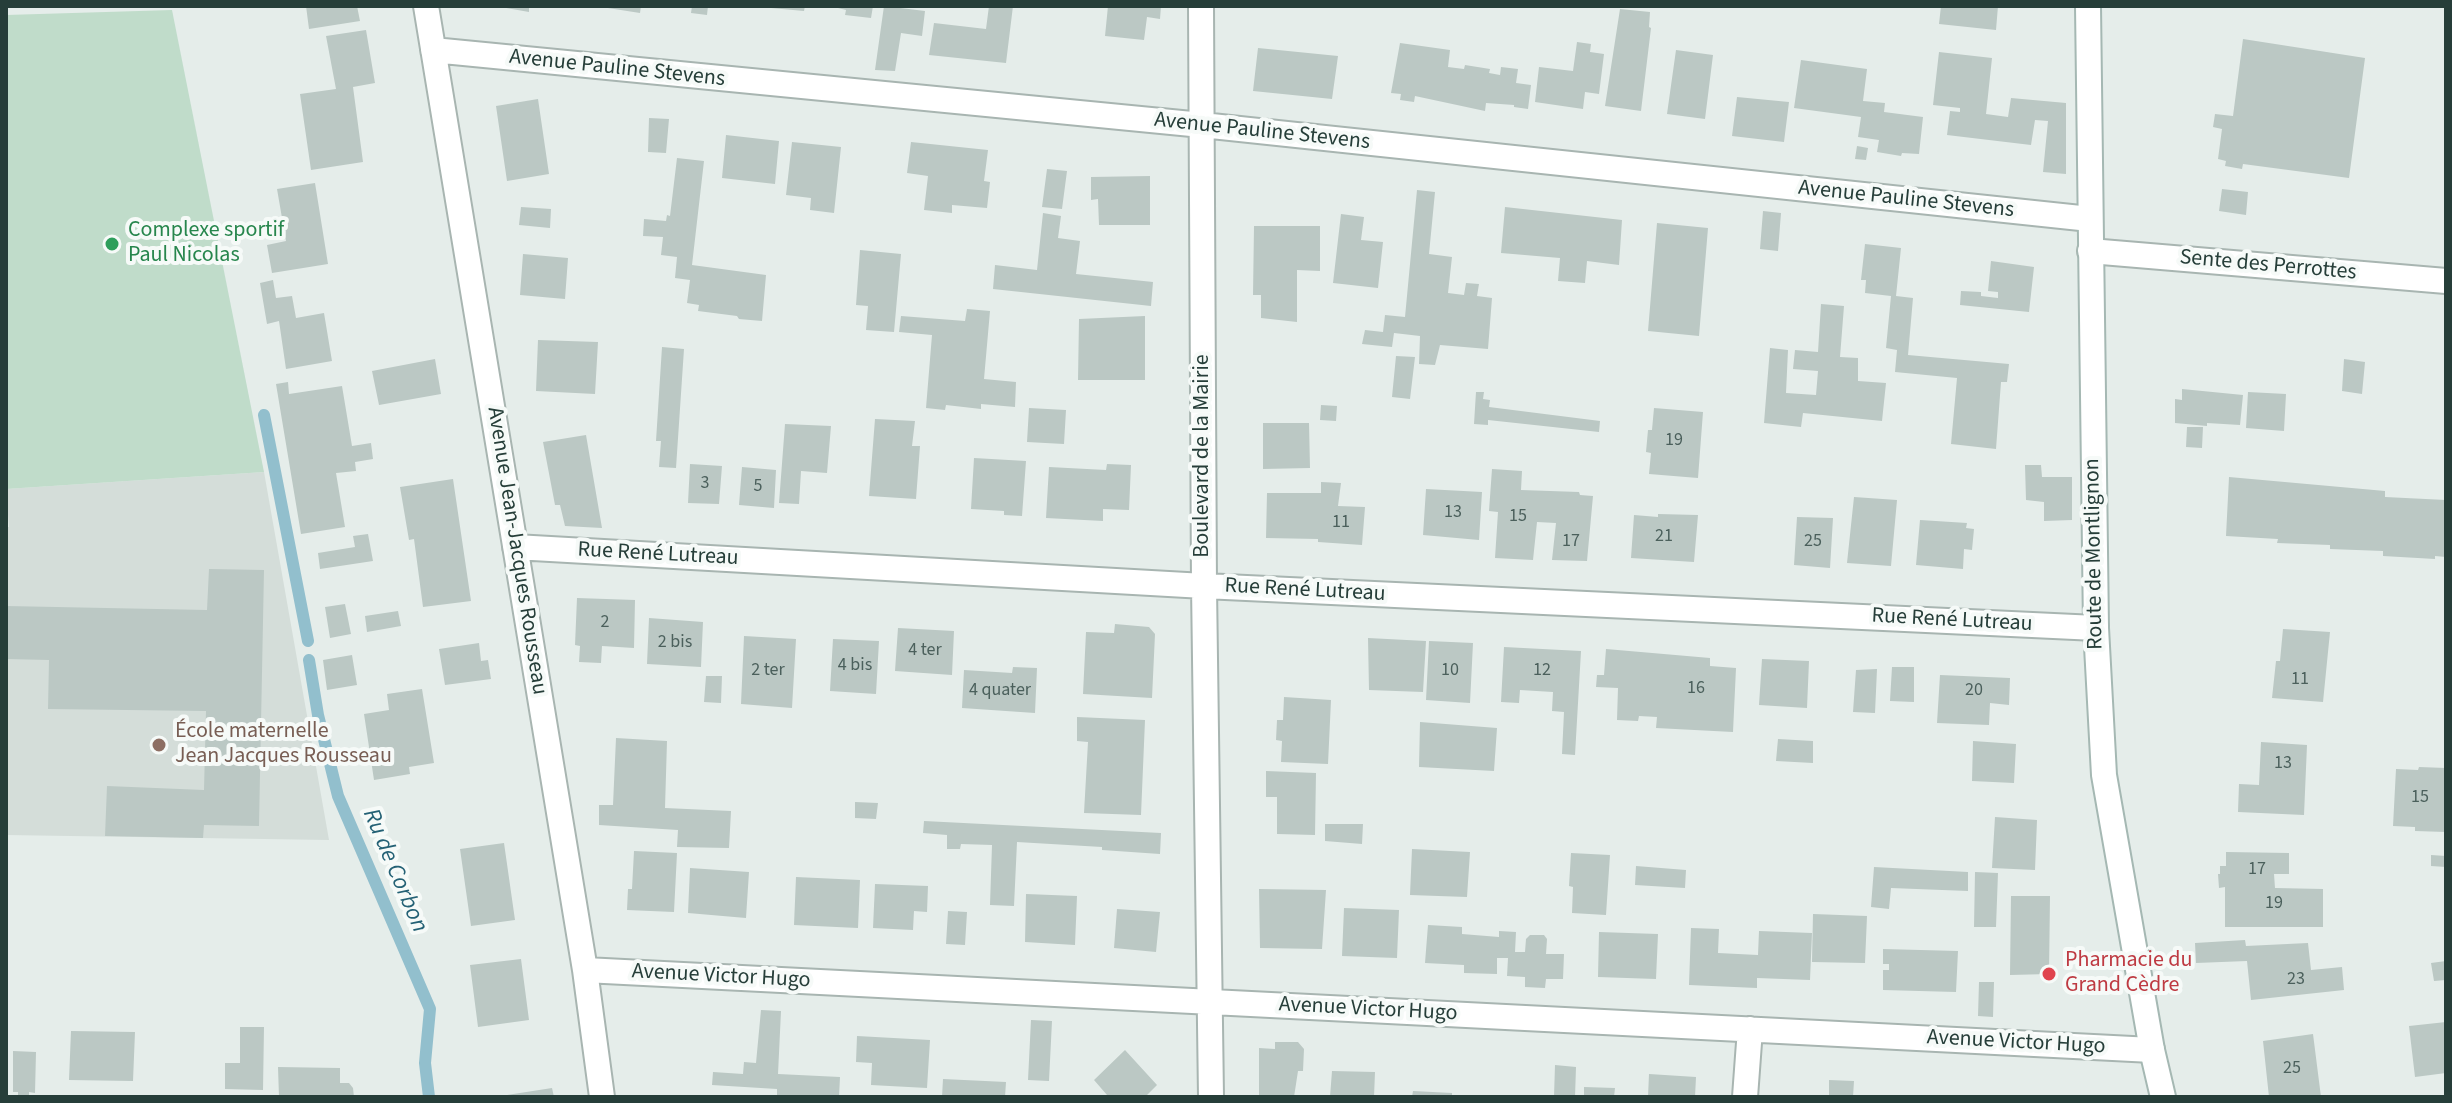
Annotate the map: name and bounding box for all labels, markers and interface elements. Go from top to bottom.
street label: Avenue Pauline Stevens [508,45,726,93]
street label: Avenue Pauline Stevens [1153,108,1371,156]
street label: Avenue Pauline Stevens [1797,176,2015,224]
place label: Complexe sportif Paul Nicolas [128,218,284,270]
marker: Complexe sportif Paul Nicolas [103,235,121,253]
street label: Sente des Perrottes [2178,245,2358,287]
street label: Boulevard de la Mairie [1190,354,1216,558]
street label: Avenue Jean-Jacques Rousseau [480,405,552,697]
house number: 19 [1665,430,1683,452]
street label: Route de Montlignon [2080,458,2110,650]
house number: 3 [701,473,709,495]
house number: 5 [754,476,762,498]
house number: 13 [1444,502,1462,524]
house number: 15 [1509,506,1527,528]
house number: 11 [1332,512,1350,534]
house number: 21 [1655,526,1673,548]
house number: 17 [1562,531,1580,553]
house number: 25 [1804,531,1822,553]
street label: Rue René Lutreau [577,538,739,572]
street label: Rue René Lutreau [1224,574,1386,608]
street label: Rue René Lutreau [1871,604,2033,638]
house number: 2 [601,612,609,634]
house number: 2 bis [658,632,692,654]
house number: 4 ter [908,640,942,662]
house number: 4 bis [838,655,872,677]
house number: 2 ter [751,660,785,682]
house number: 10 [1441,660,1459,682]
house number: 12 [1533,660,1551,682]
house number: 11 [2291,669,2309,691]
house number: 16 [1687,678,1705,700]
house number: 4 quater [969,680,1031,702]
house number: 20 [1965,680,1983,702]
place label: École maternelle Jean Jacques Rousseau [175,719,392,770]
marker: École maternelle Jean Jacques Rousseau [150,736,168,754]
house number: 13 [2274,753,2292,775]
house number: 15 [2411,787,2429,809]
water label: Ru de Corbon [355,805,433,937]
house number: 17 [2248,859,2266,881]
house number: 19 [2265,893,2283,915]
place label: Pharmacie du Grand Cèdre [2065,948,2192,1000]
street label: Avenue Victor Hugo [631,959,811,995]
marker: Pharmacie du Grand Cèdre [2040,965,2058,983]
house number: 23 [2287,969,2305,991]
street label: Avenue Victor Hugo [1278,992,1458,1028]
street label: Avenue Victor Hugo [1926,1025,2106,1061]
house number: 25 [2283,1058,2301,1080]

